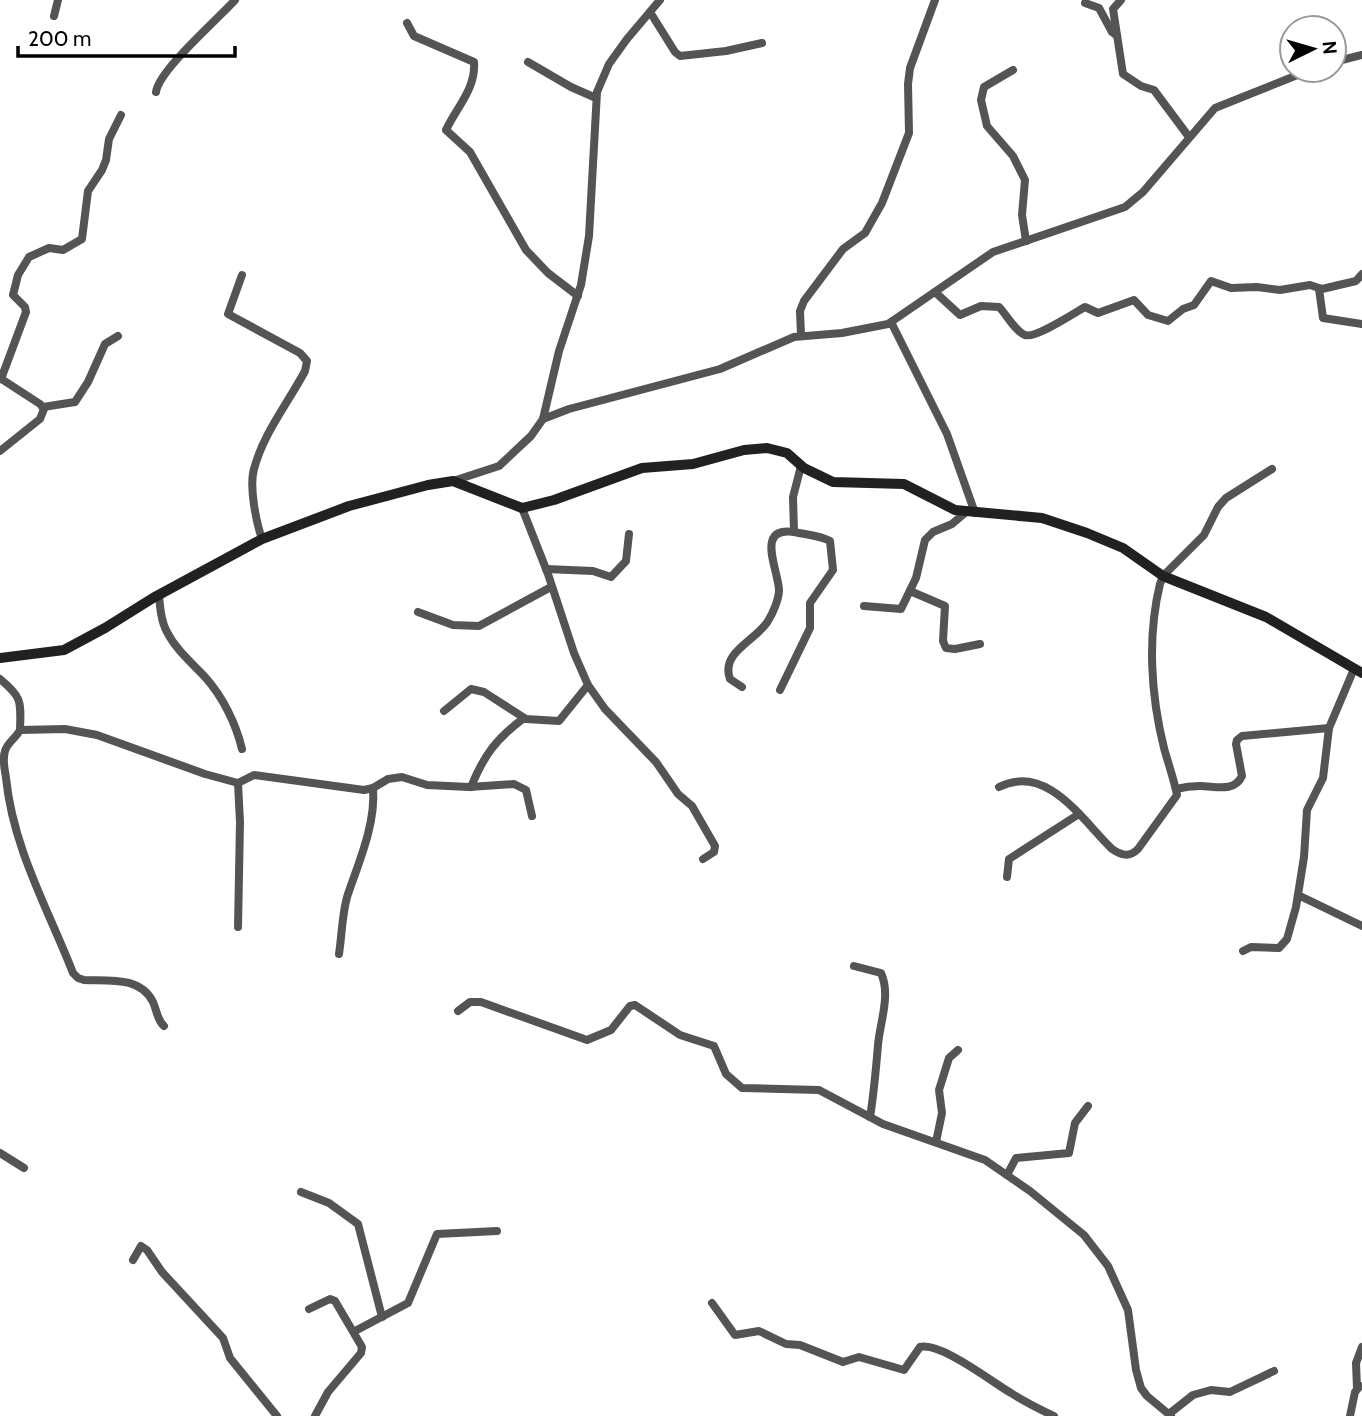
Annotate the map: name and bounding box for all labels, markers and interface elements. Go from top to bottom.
scale bar [18,14,234,58]
north arrow [1278,14,1348,84]
text: 200 m [28,26,91,51]
text: N [1317,40,1341,55]

